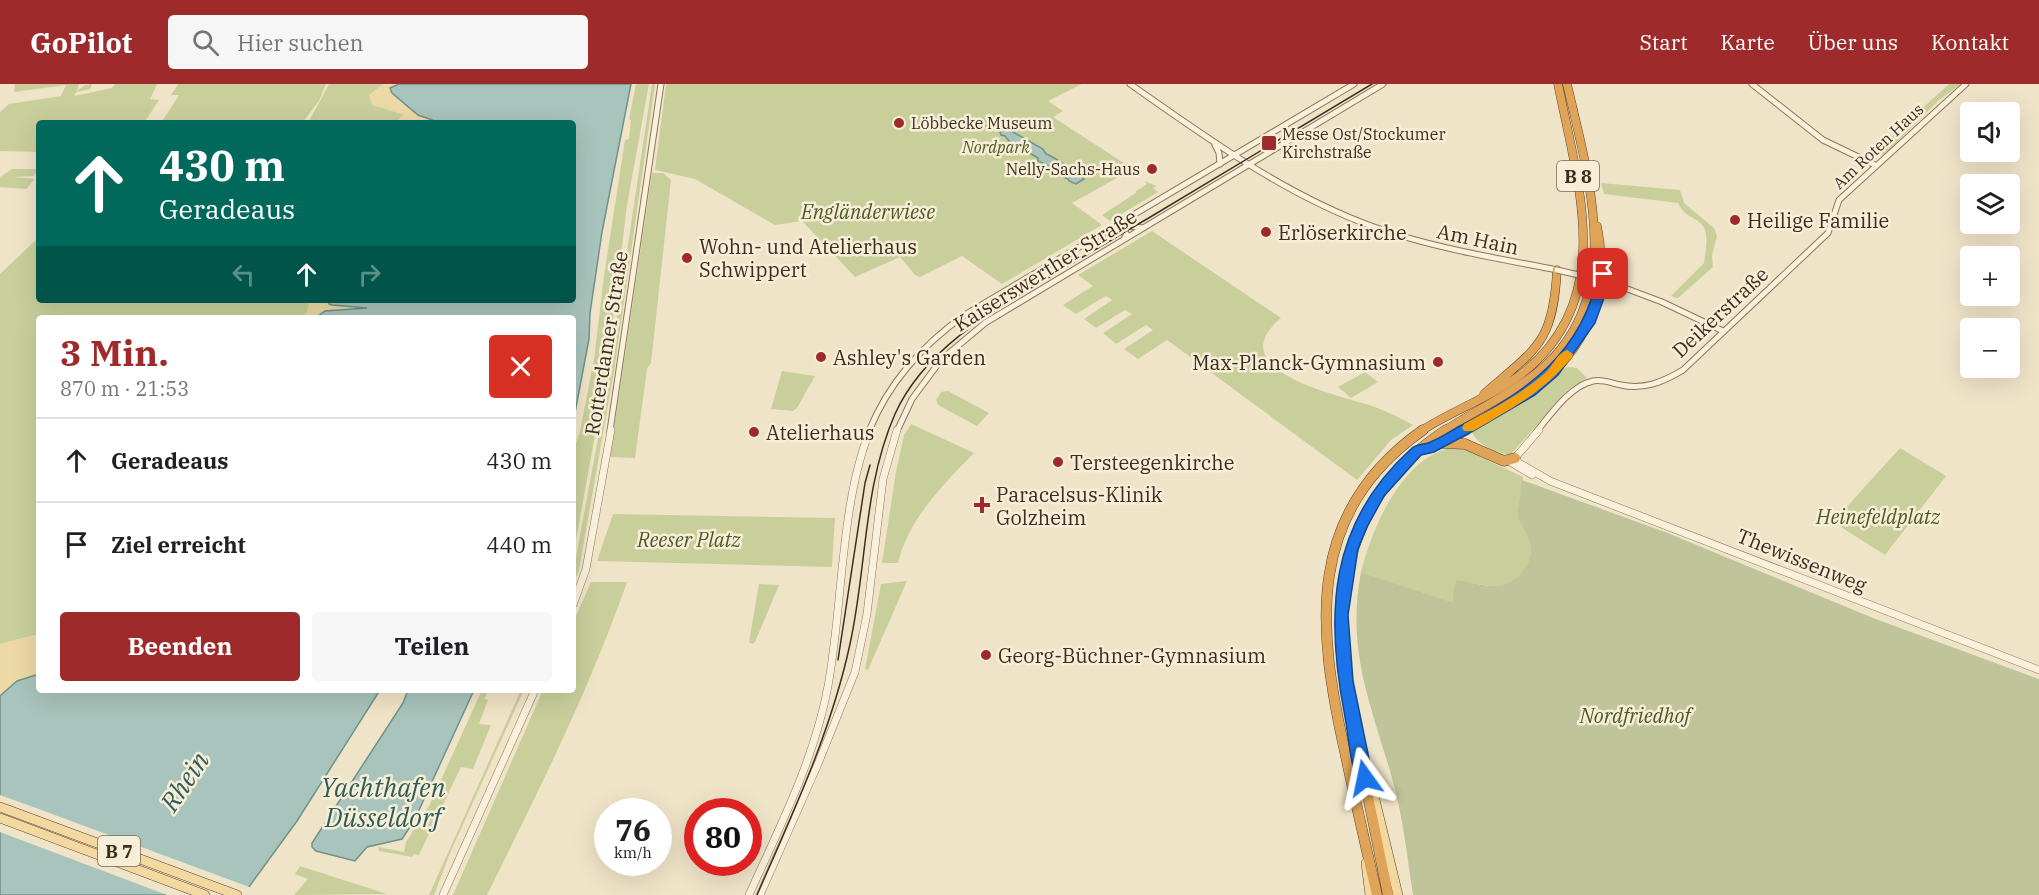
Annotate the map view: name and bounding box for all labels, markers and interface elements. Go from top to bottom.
search box [168,15,588,69]
text: GoPilot [30,24,132,61]
icon: search [189,26,222,59]
text: Hier suchen [237,28,363,57]
text: Start [1639,28,1688,56]
text: Karte [1721,28,1775,56]
text: Über uns [1808,28,1898,56]
text: Kontakt [1931,28,2009,56]
street label: Am Roten Haus [1829,99,1927,193]
map controls [1960,102,2020,378]
button: sound [1960,102,2020,162]
place label: Löbbecke Museum [911,113,1052,133]
marker: Löbbecke Museum [892,116,906,130]
place label: Messe Ost/Stockumer Kirchstraße [1282,124,1446,162]
marker: Messe Ost/Stockumer Kirchstraße [1260,134,1278,152]
park label: Nordpark [961,137,1030,157]
text: 430 m [159,138,285,193]
icon: ahead [60,144,138,222]
place label: Nelly-Sachs-Haus [1006,159,1140,179]
road number: B 8 [1557,161,1599,191]
marker: Nelly-Sachs-Haus [1145,162,1159,176]
button: layers [1960,174,2020,234]
text: Geradeaus [159,191,295,226]
park label: Engländerwiese [800,198,935,225]
street label: Kaiserswerther Straße [948,203,1142,337]
place label: Heilige Familie [1747,207,1889,234]
marker: Heilige Familie [1728,213,1742,227]
street label: Am Hain [1435,217,1522,261]
place label: Erlöserkirche [1278,219,1407,246]
marker: Erlöserkirche [1259,225,1273,239]
place label: Wohn- und Atelierhaus Schwippert [699,233,917,283]
button: + [1960,246,2020,306]
pin [1577,248,1628,299]
street label: Rotterdamer Straße [578,249,634,437]
marker: Wohn- und Atelierhaus Schwippert [680,251,694,265]
icon: arrive [1586,257,1619,290]
icon: left [227,258,260,291]
icon: ahead [290,258,323,291]
icon: right [353,258,386,291]
street label: Deikerstraße [1666,260,1774,364]
button: − [1960,318,2020,378]
text: 3 Min. [60,329,169,376]
button: close [489,335,552,398]
place label: Ashley's Garden [833,344,986,371]
place label: Max-Planck-Gymnasium [1192,349,1426,376]
marker: Ashley's Garden [814,350,828,364]
marker: Max-Planck-Gymnasium [1431,355,1445,369]
text: 870 m · 21:53 [60,375,189,402]
place label: Atelierhaus [766,419,875,446]
marker: Atelierhaus [747,425,761,439]
icon: ahead [60,444,93,477]
text: Geradeaus [111,446,228,475]
text: 430 m [486,446,552,475]
place label: Tersteegenkirche [1070,449,1234,476]
marker: Tersteegenkirche [1051,455,1065,469]
place label: Paracelsus-Klinik Golzheim [996,481,1163,531]
marker: Paracelsus-Klinik Golzheim [973,496,991,514]
park label: Heinefeldplatz [1815,503,1941,530]
street label: Thewissenweg [1733,522,1871,598]
park label: Reeser Platz [636,526,742,553]
icon: arrive [60,528,93,561]
text: Ziel erreicht [111,530,246,559]
text: 440 m [486,530,552,559]
button: Beenden [60,612,300,681]
button: Teilen [312,612,552,681]
place label: Georg-Büchner-Gymnasium [998,642,1266,669]
marker: Georg-Büchner-Gymnasium [979,648,993,662]
park label: Nordfriedhof [1579,702,1694,729]
water label: Rhein [151,745,216,818]
position arrow [1333,746,1397,810]
water label: Yachthafen Düsseldorf [321,770,446,834]
speed limit sign: 80 [684,798,762,876]
text: 76 [615,810,651,849]
road number: B 7 [98,836,140,866]
text: km/h [614,843,652,862]

